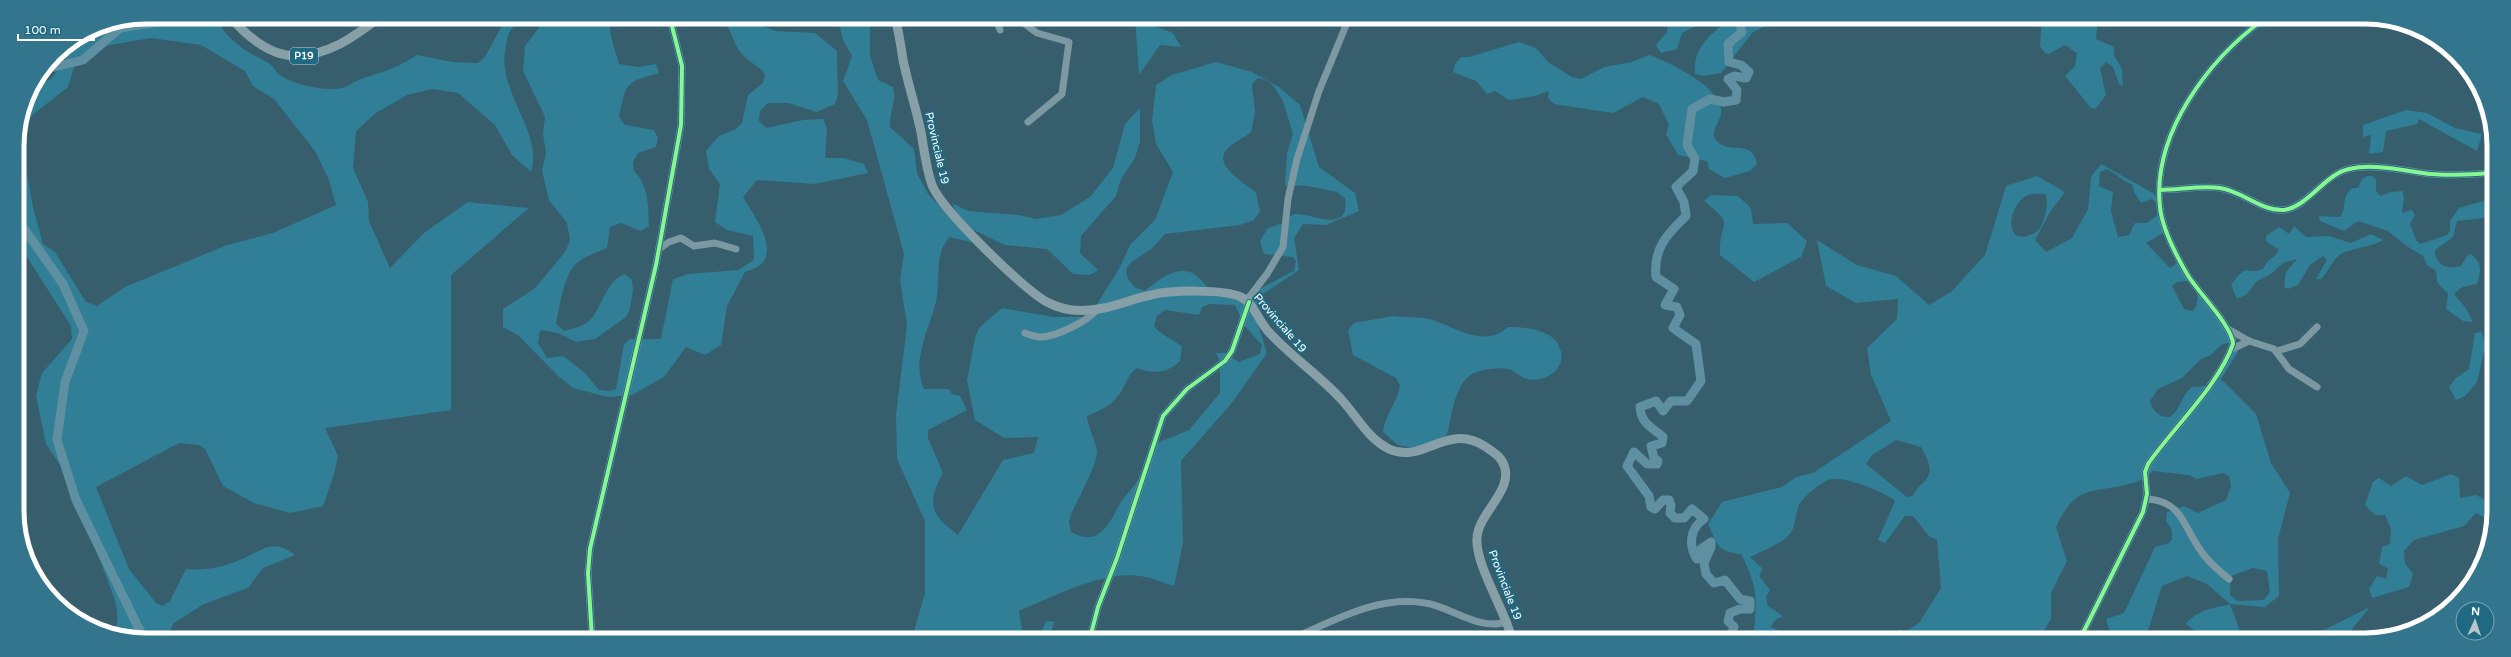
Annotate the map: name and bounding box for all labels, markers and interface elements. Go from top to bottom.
scale bar [18,16,94,42]
text: 100 m [24,23,61,37]
road number: P19 [290,48,318,64]
street label: Provinciale 19 [922,111,952,185]
street label: Provinciale 19 [1251,291,1309,355]
street label: Provinciale 19 [1486,548,1524,622]
north arrow [2455,601,2495,641]
text: N [2471,605,2480,618]

